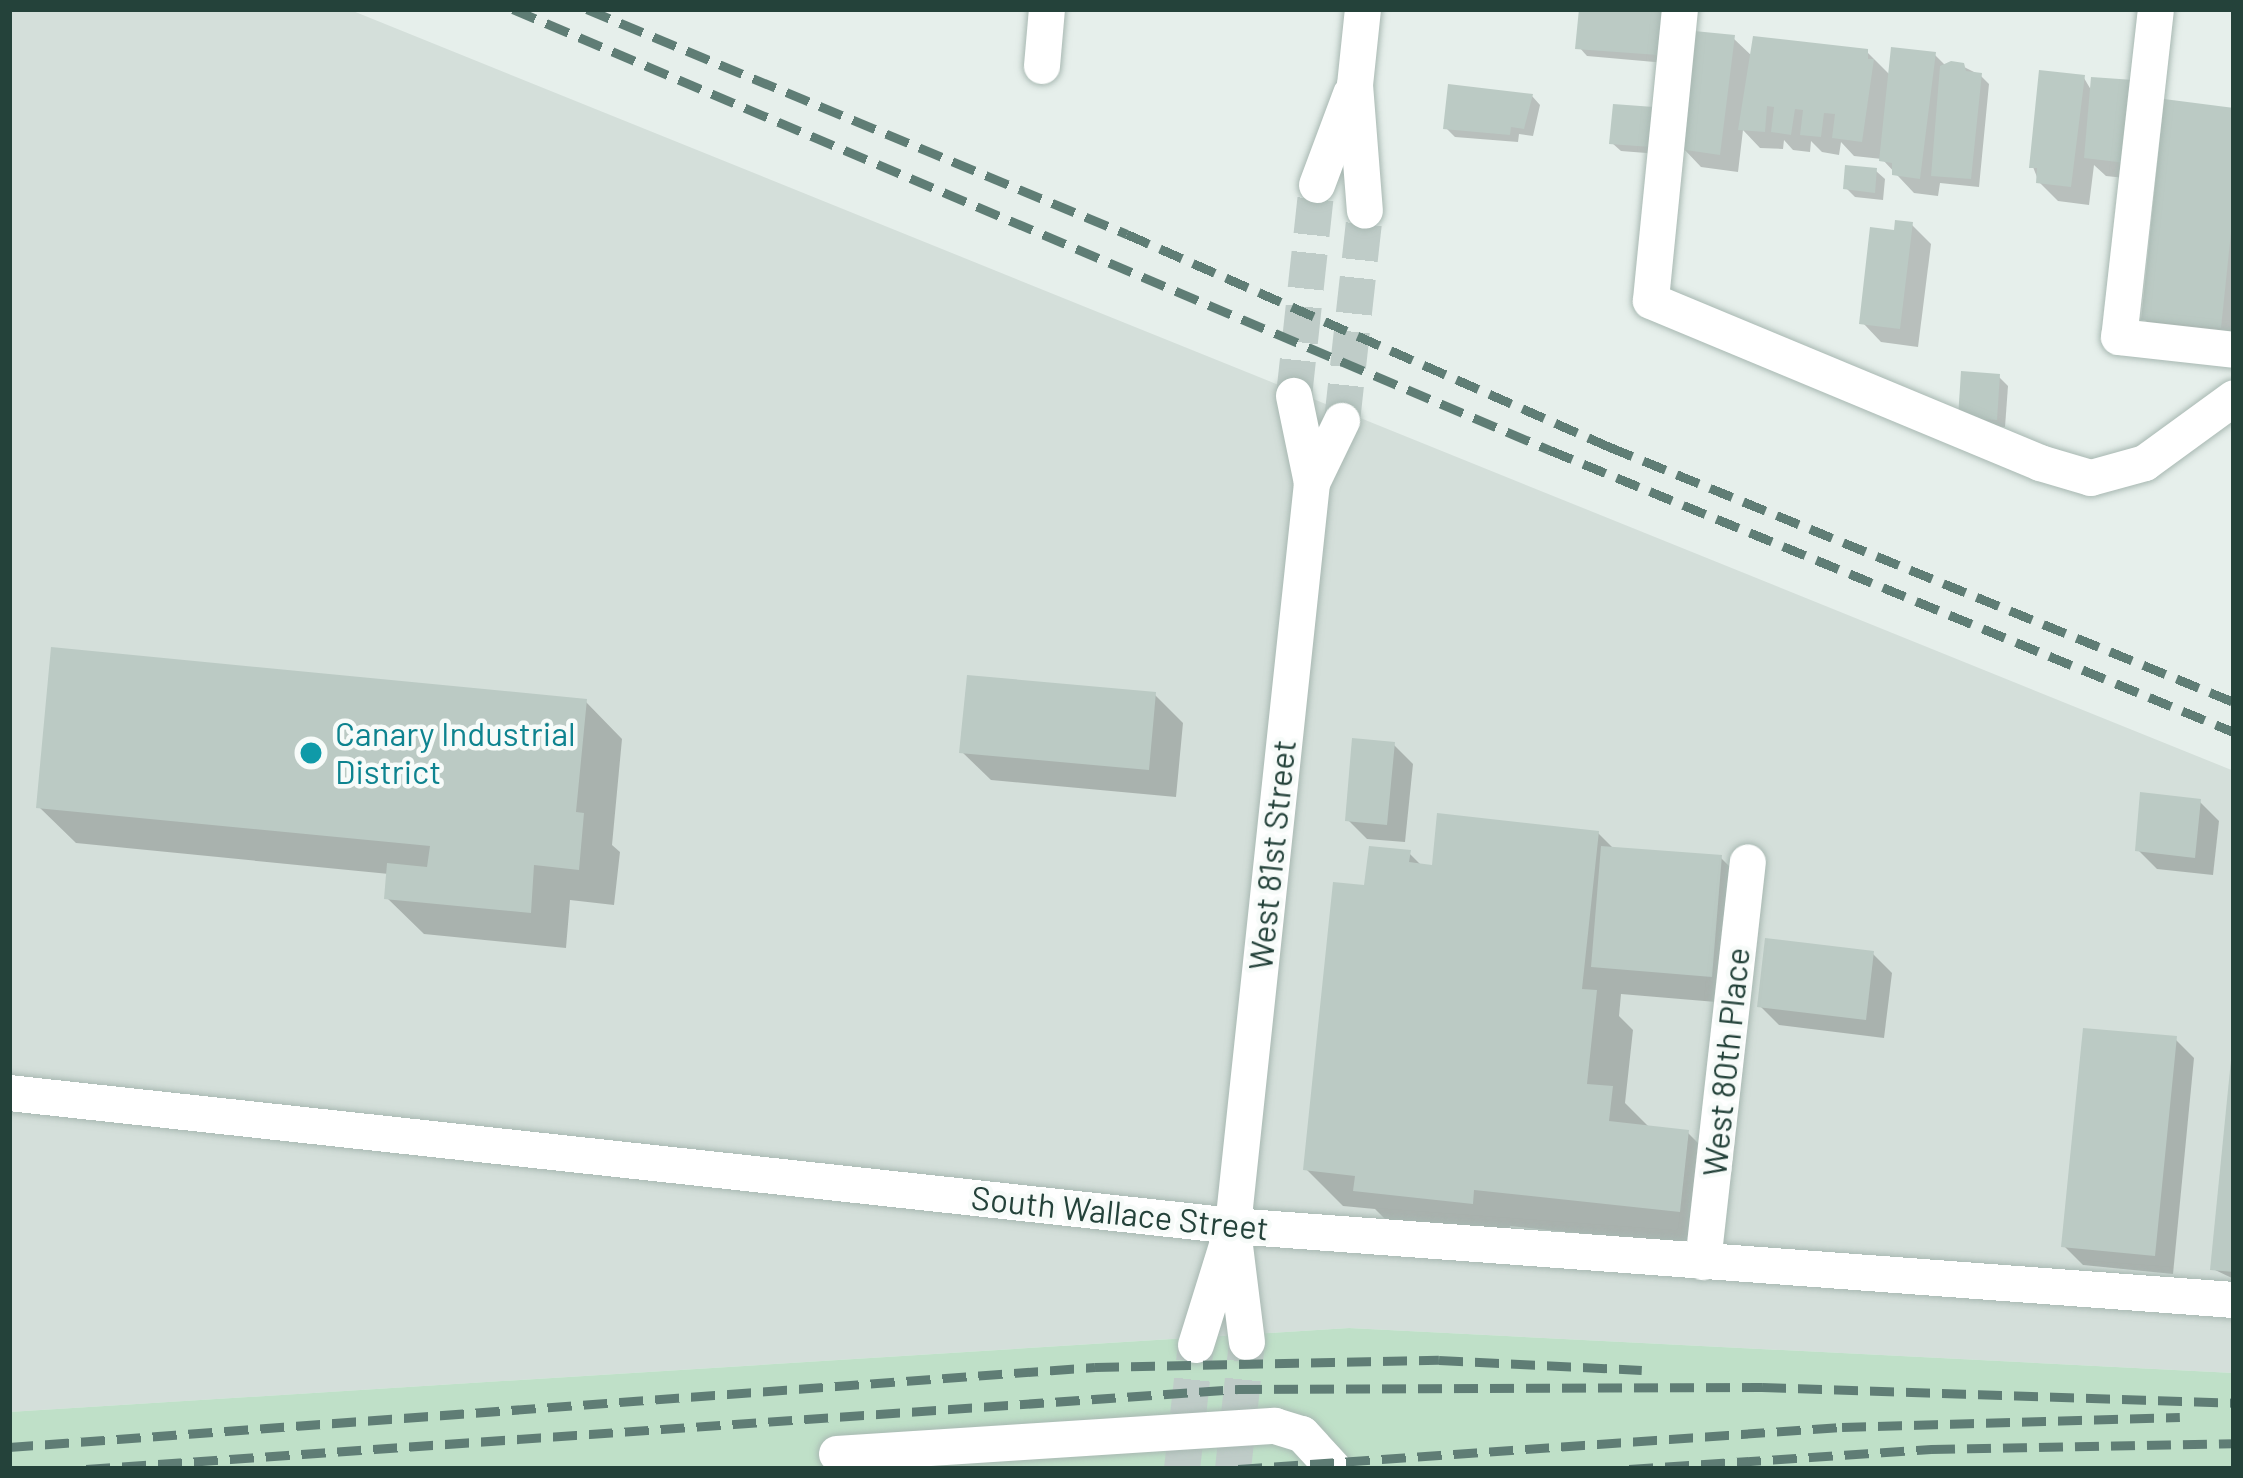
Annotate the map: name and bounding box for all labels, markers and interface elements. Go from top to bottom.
place label: Canary Industrial District [335,714,576,792]
street label: West 81st Street [1240,738,1304,972]
marker: Canary Industrial District [298,740,324,766]
street label: West 80th Place [1694,946,1758,1178]
street label: South Wallace Street [969,1178,1271,1248]

